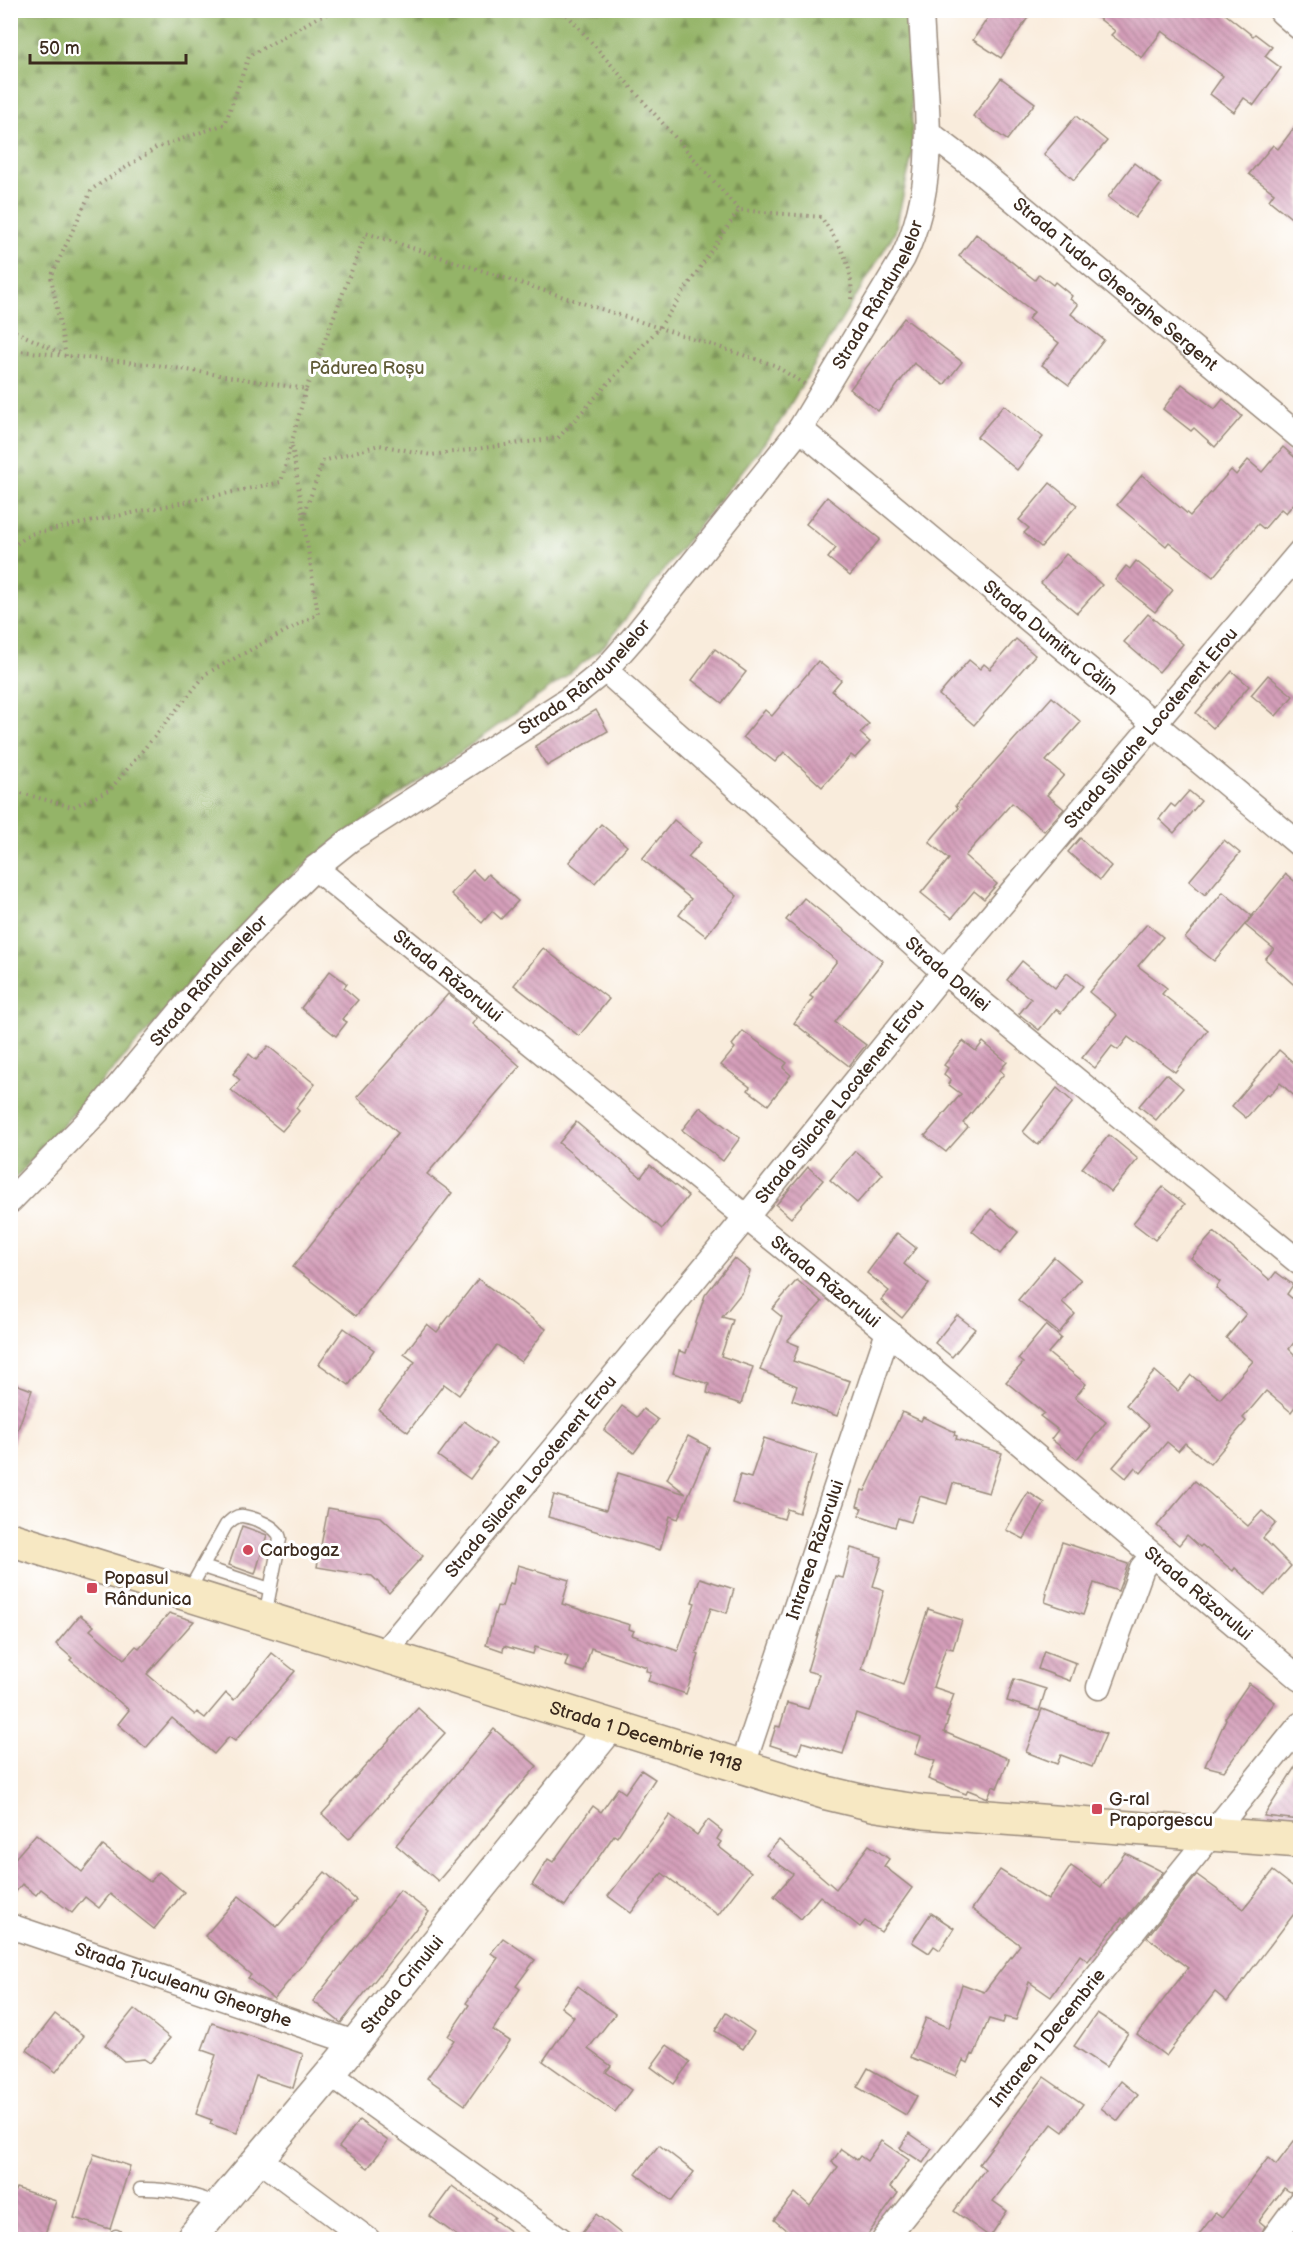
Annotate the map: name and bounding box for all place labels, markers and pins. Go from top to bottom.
place label: Carbogaz [260,1540,339,1561]
marker: Carbogaz [241,1543,255,1557]
place label: Popasul Rândunica [104,1568,192,1610]
marker: Popasul Rândunica [85,1581,99,1595]
place label: G-ral Praporgescu [1109,1789,1213,1831]
marker: G-ral Praporgescu [1090,1802,1104,1816]

